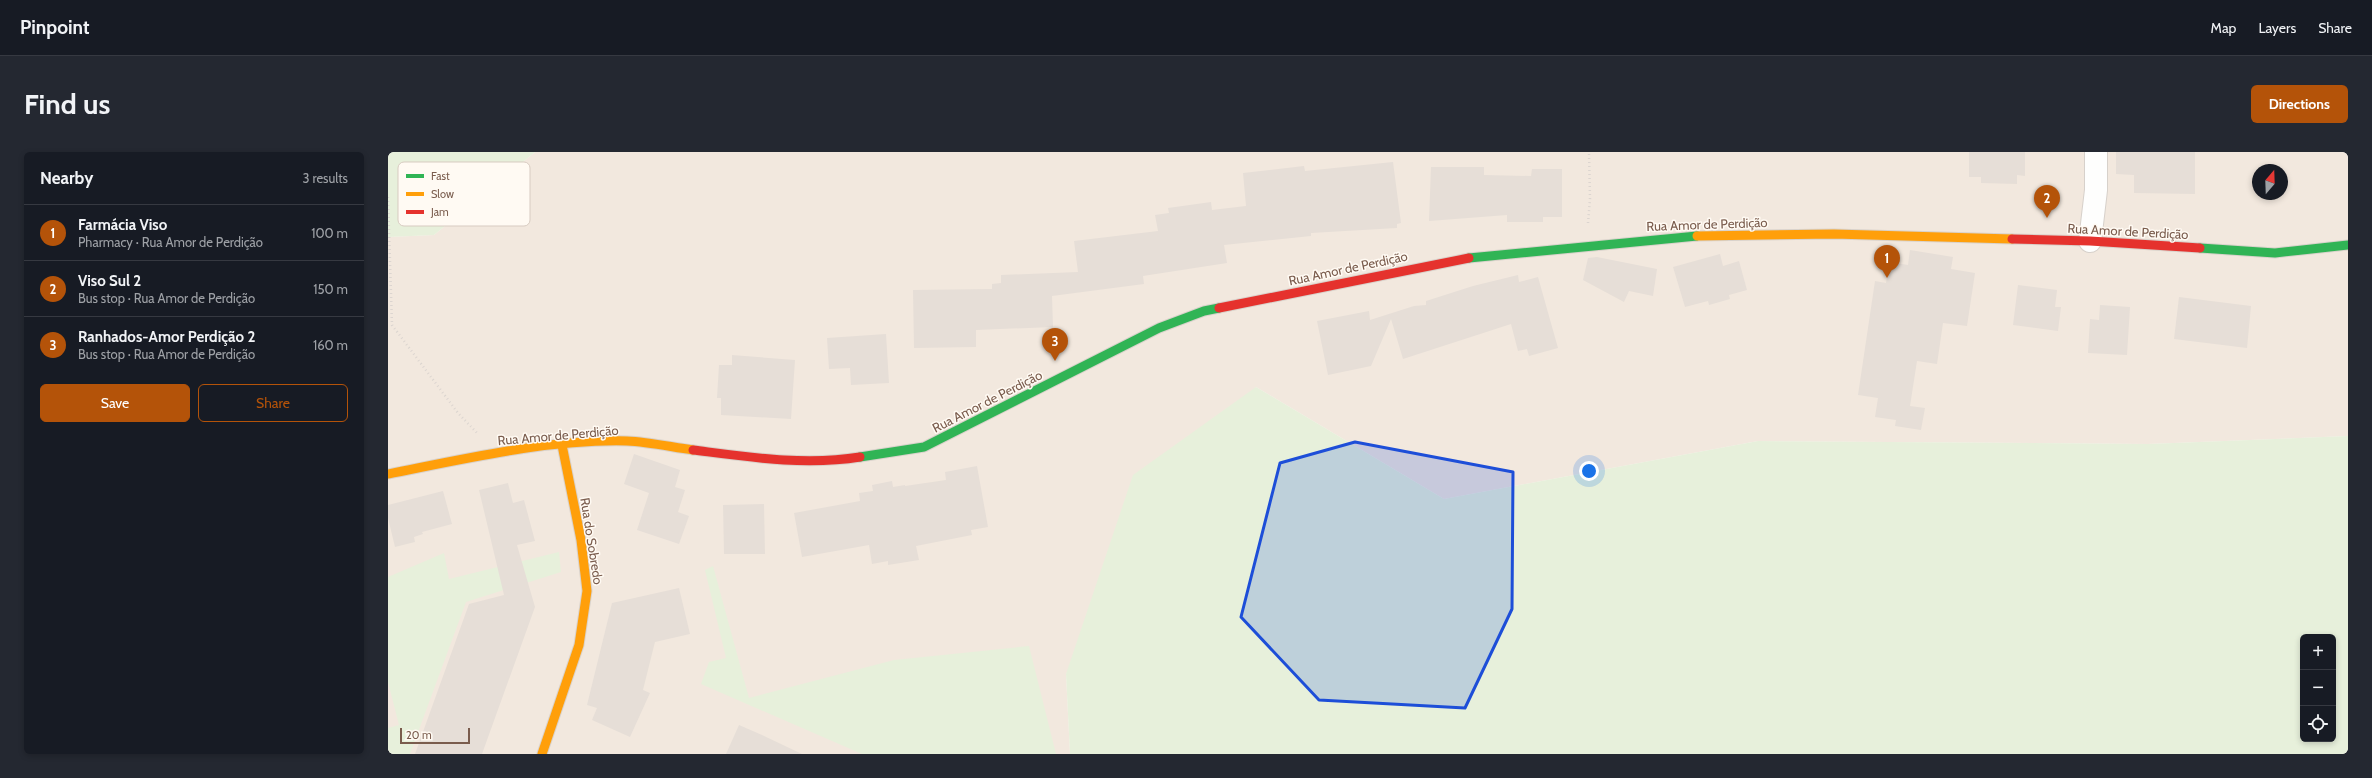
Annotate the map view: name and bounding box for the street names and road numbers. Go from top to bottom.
street label: Rua Amor de Perdição [1646,214,1768,234]
street label: Rua Amor de Perdição [2067,220,2189,242]
street label: Rua Amor de Perdição [1287,248,1409,288]
street label: Rua Amor de Perdição [929,366,1045,436]
street label: Rua Amor de Perdição [497,422,619,448]
street label: Rua do Sobredo [577,496,607,586]

